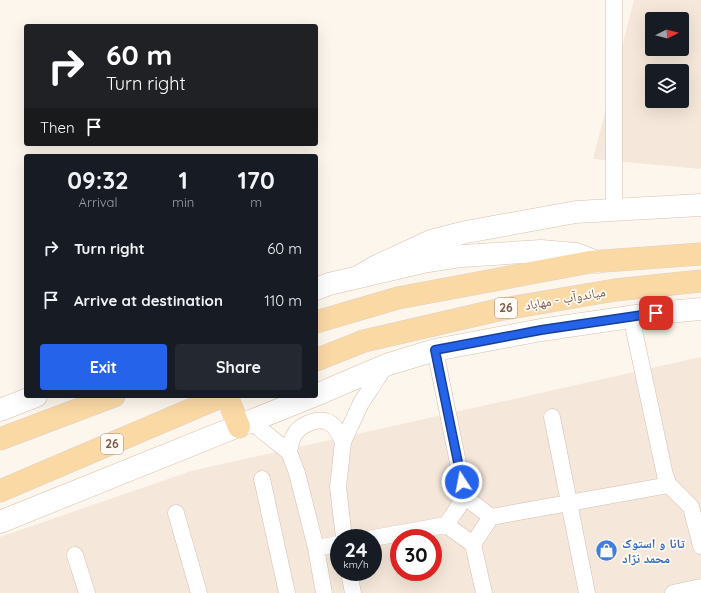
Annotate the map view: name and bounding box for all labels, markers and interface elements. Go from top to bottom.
north arrow [645,12,689,56]
map controls [645,12,689,108]
text: 60 m [106,37,172,72]
icon: right [40,40,92,92]
button: layers [645,64,689,108]
text: Turn right [106,72,186,95]
icon: arrive [83,116,105,138]
text: Then [40,118,75,137]
text: 09:32 [67,165,129,195]
text: 1 [178,165,188,195]
text: 170 [237,165,275,195]
text: Arrival [79,194,117,210]
text: min [172,194,194,210]
text: m [250,194,262,210]
icon: right [40,237,62,259]
text: Turn right [74,239,145,258]
text: 60 m [267,239,302,258]
street label: میاندوآب - مهاباد [524,283,607,314]
icon: arrive [40,289,62,311]
text: Arrive at destination [74,291,223,310]
text: 110 m [264,291,302,310]
pin [639,296,673,330]
road number: 26 [495,298,517,318]
icon: arrive [645,302,667,324]
button: Exit [40,344,167,390]
button: Share [175,344,302,390]
road number: 26 [101,434,123,454]
position arrow [441,461,483,503]
speed limit sign: 30 [390,529,442,581]
place label: تانا و استوک محمد نژاد [622,535,685,566]
text: 24 [344,537,368,562]
shop icon: تانا و استوک محمد نژاد [593,537,619,563]
text: km/h [343,558,369,571]

